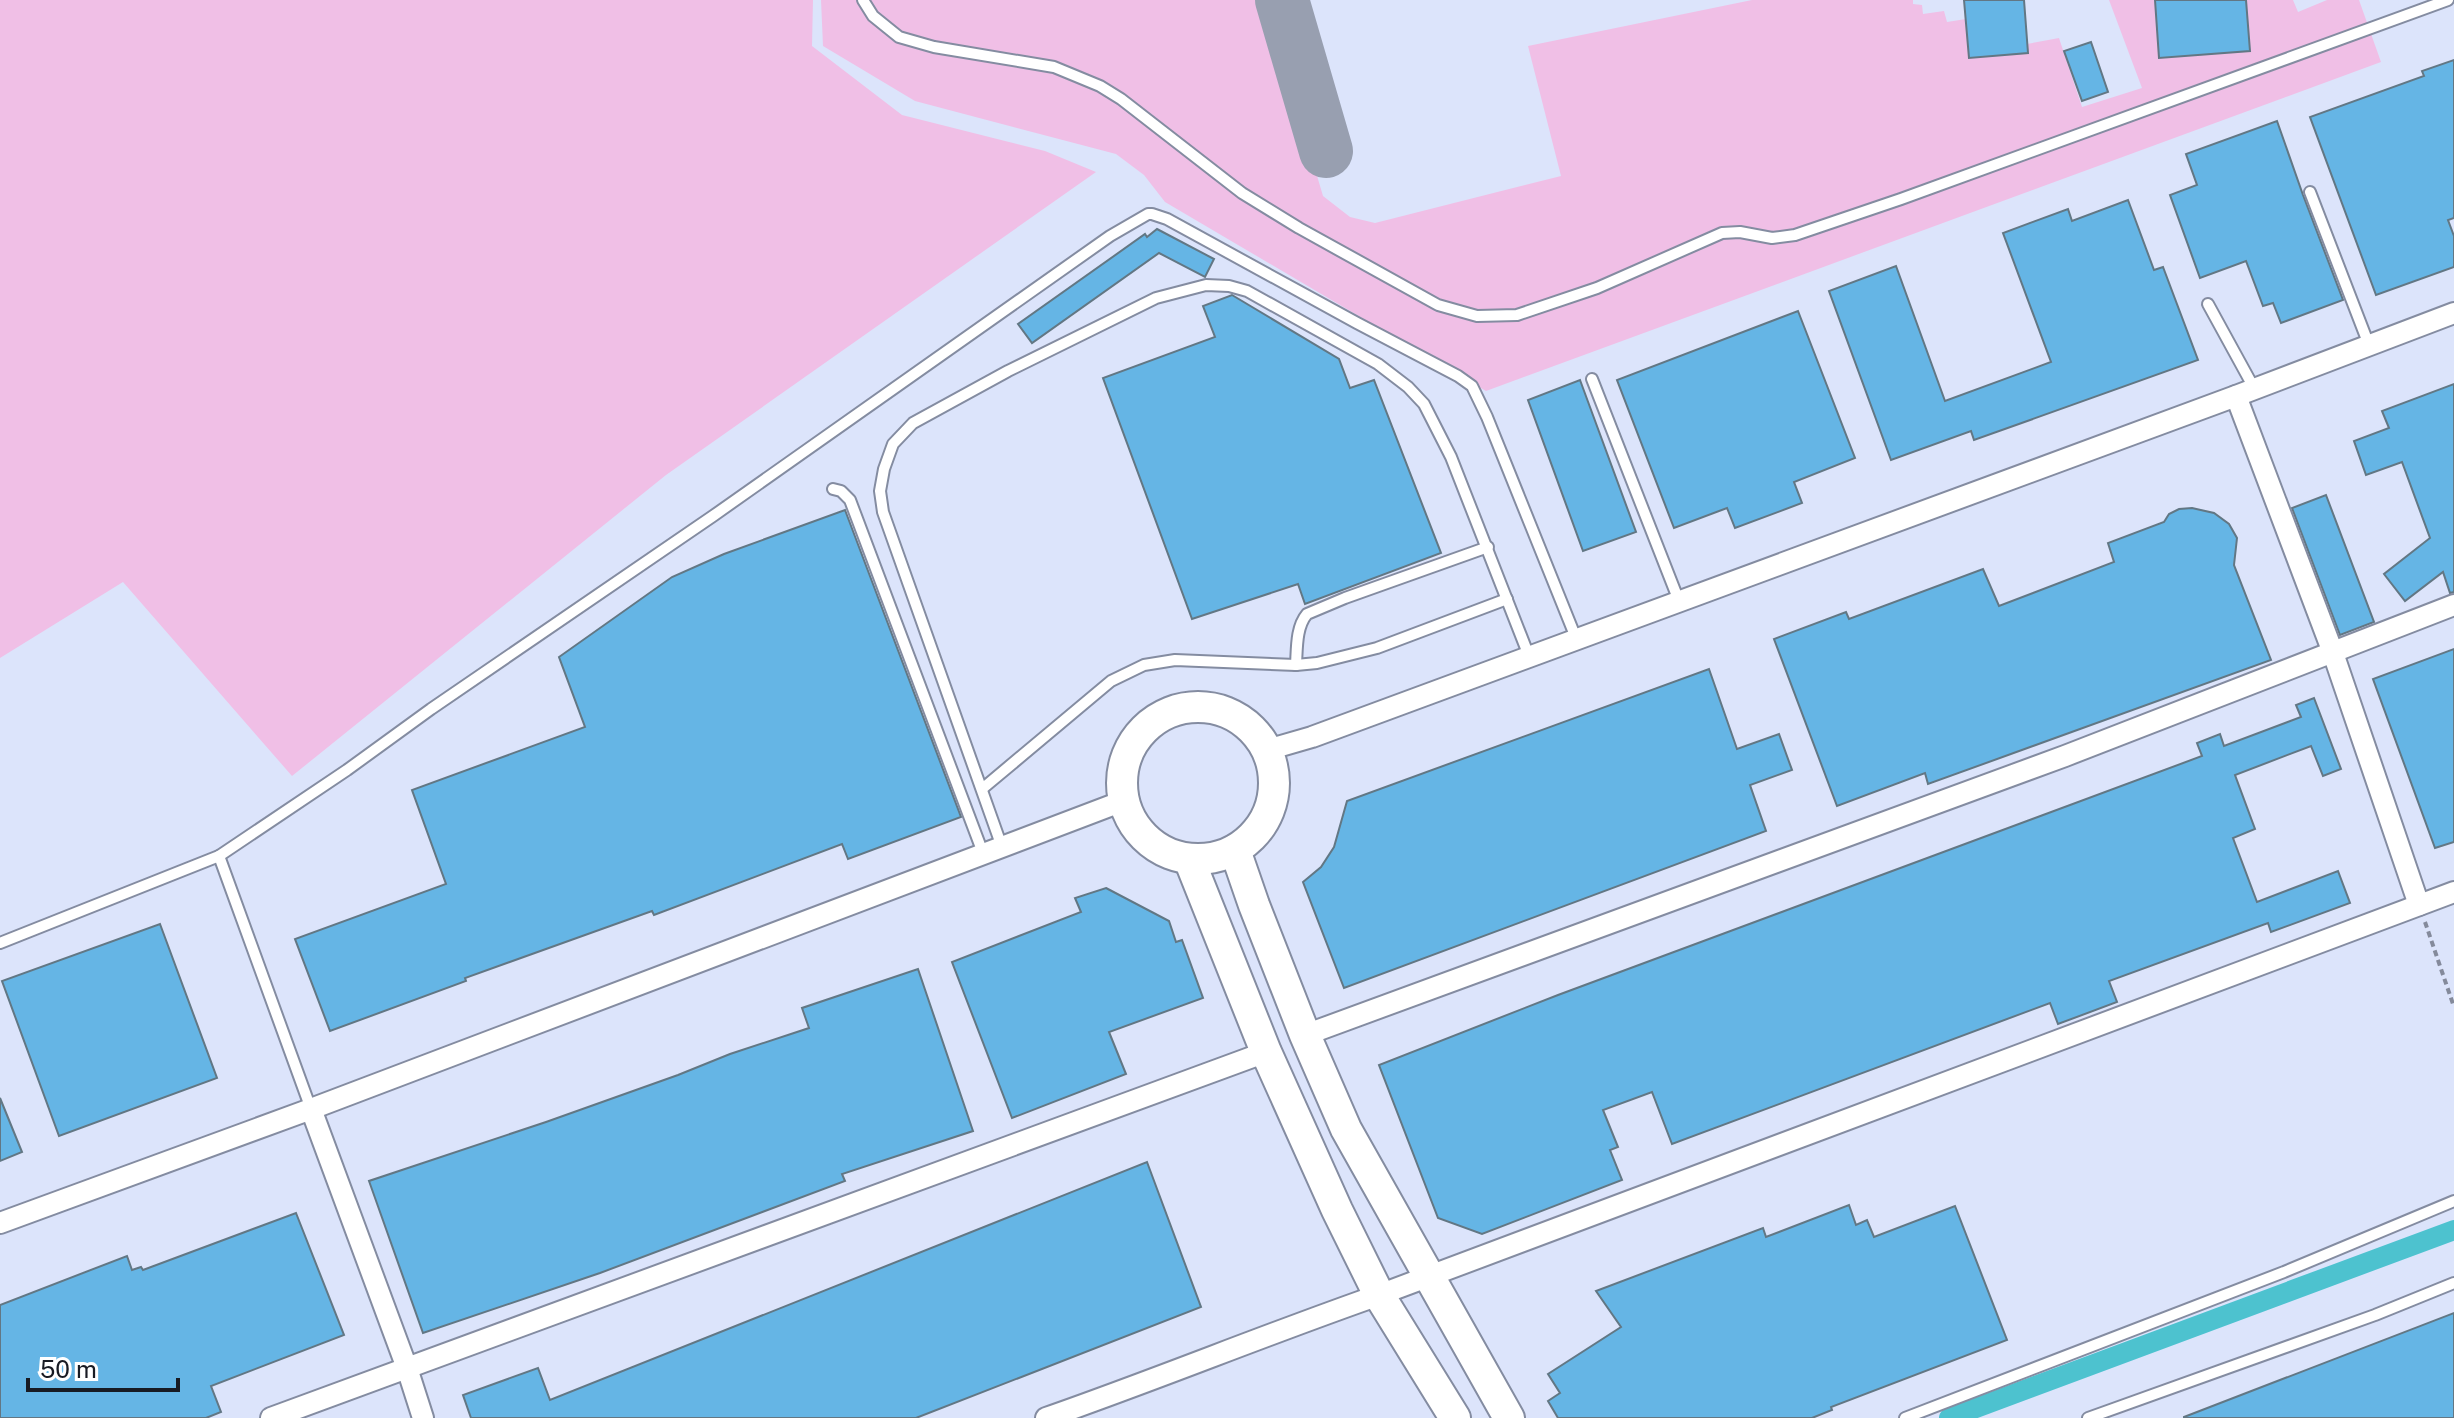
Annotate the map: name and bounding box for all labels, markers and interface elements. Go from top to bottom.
scale bar [28,1342,178,1392]
text: 50 m [40,1355,97,1383]

